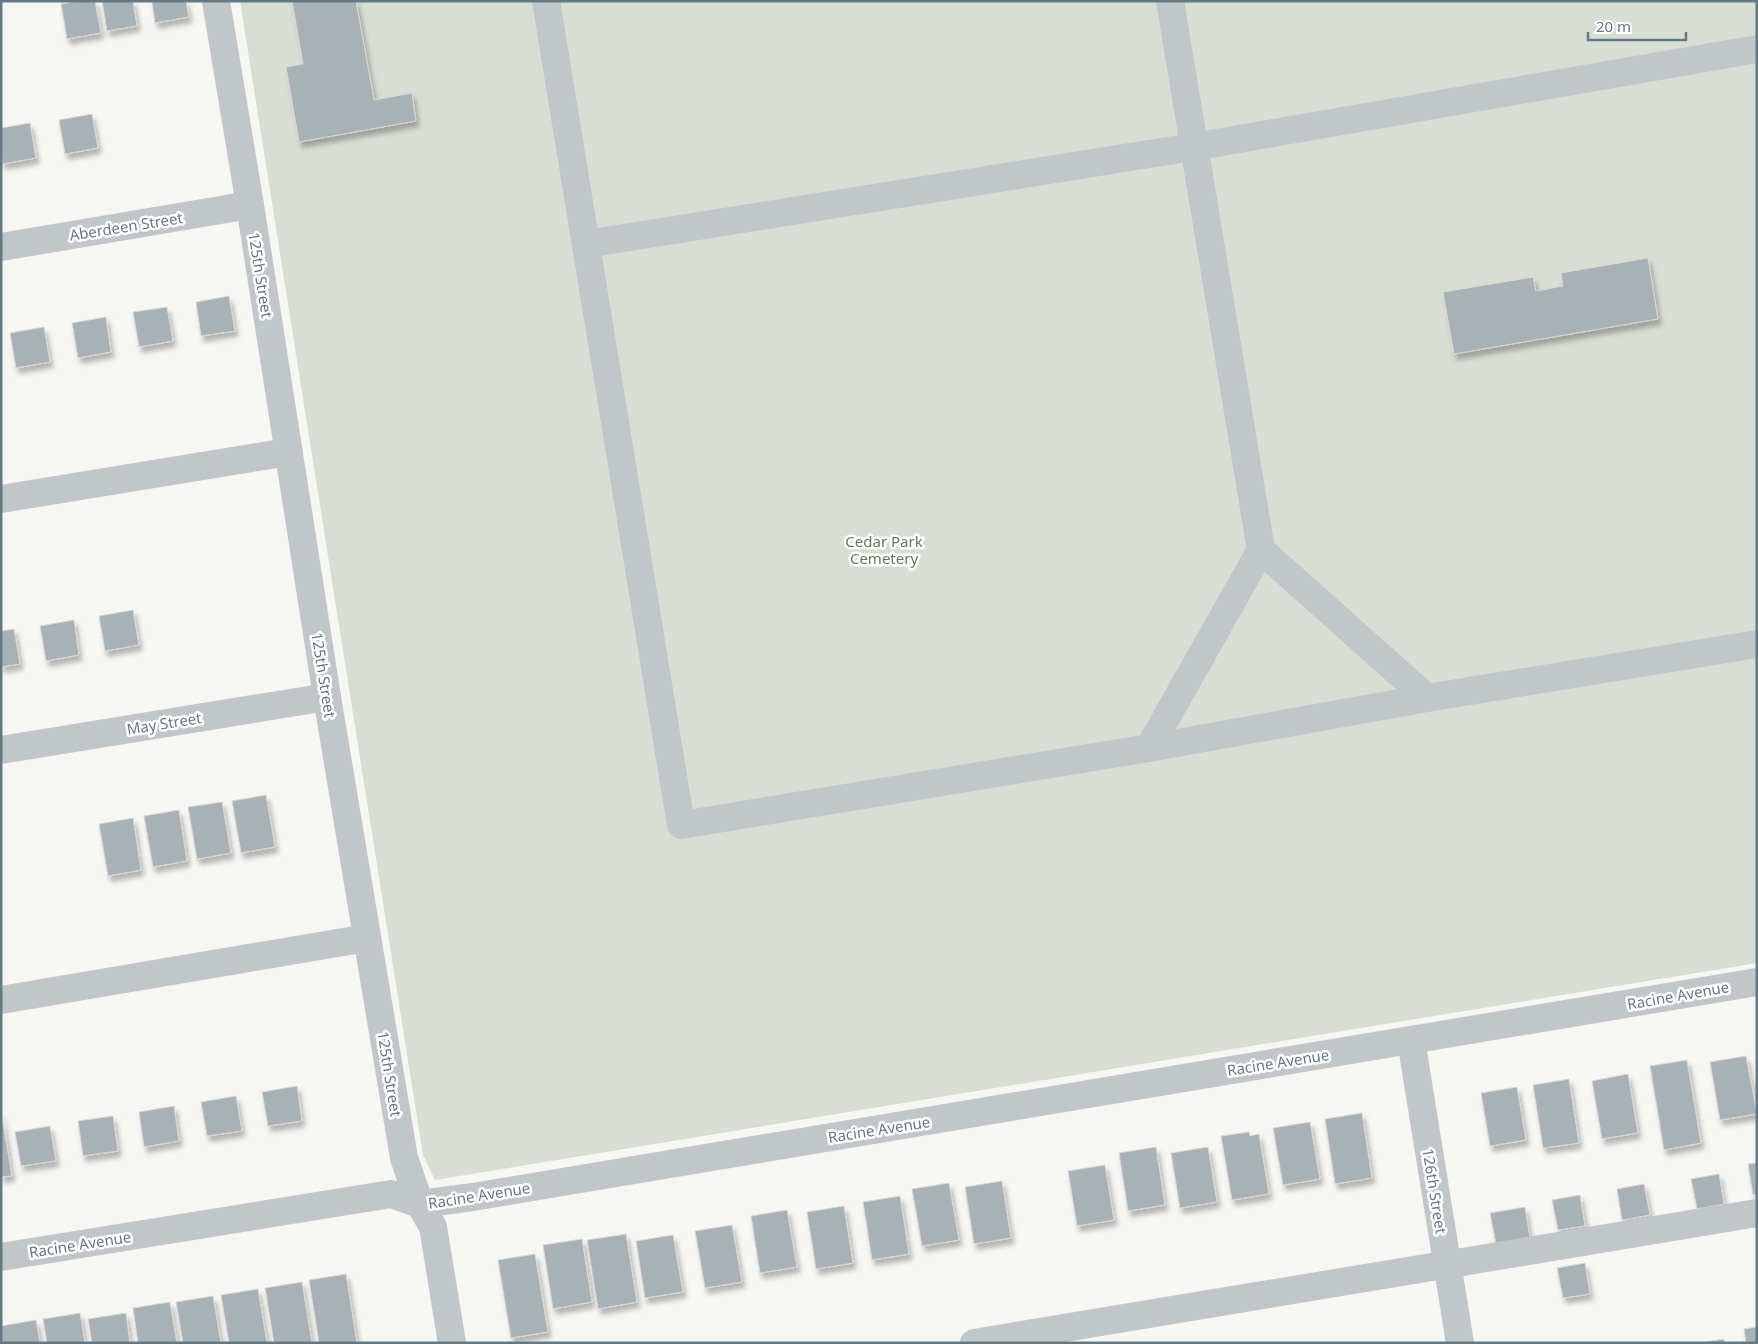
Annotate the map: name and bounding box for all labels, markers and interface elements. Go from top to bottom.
scale bar [1588,10,1686,42]
text: 20 m [1596,16,1631,36]
street label: Aberdeen Street [68,207,185,245]
street label: 125th Street [244,231,278,320]
park label: Cedar Park Cemetery [845,531,923,568]
street label: 125th Street [307,631,341,720]
street label: May Street [125,707,203,739]
street label: Racine Avenue [1625,976,1731,1014]
street label: 125th Street [373,1030,407,1119]
street label: Racine Avenue [1226,1044,1330,1080]
street label: Racine Avenue [827,1111,931,1147]
street label: 126th Street [1418,1147,1452,1236]
street label: Racine Avenue [427,1177,531,1213]
street label: Racine Avenue [28,1226,132,1262]

